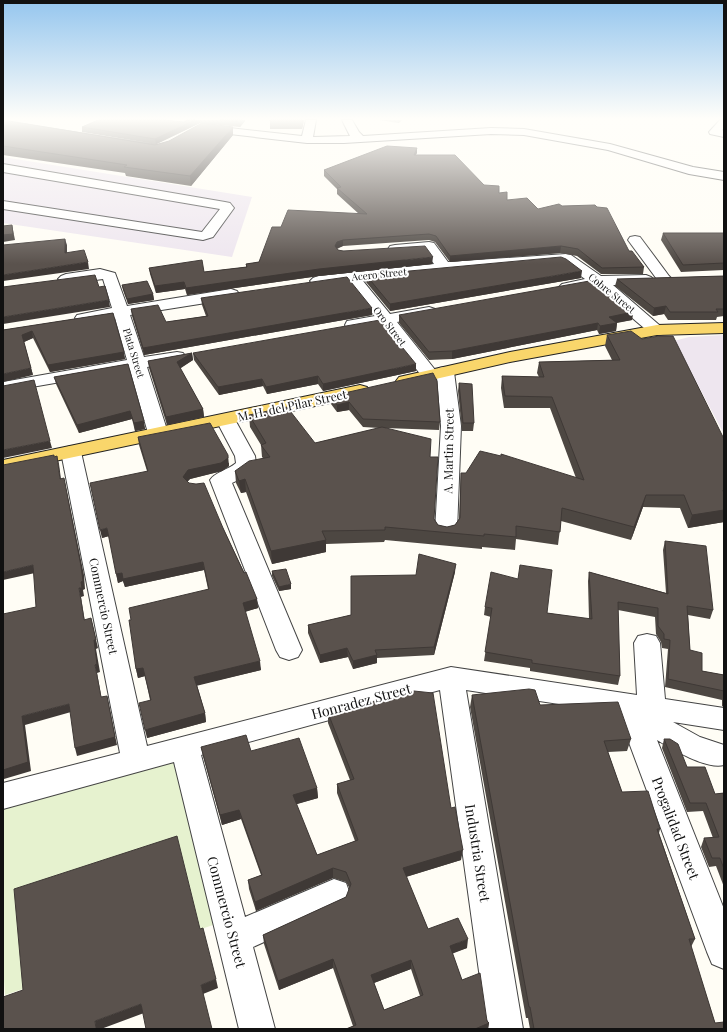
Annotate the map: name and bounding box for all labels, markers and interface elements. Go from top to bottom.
street label: Acero Street [350,264,408,284]
street label: Cobre Street [586,270,639,317]
street label: Oro Street [370,303,410,349]
street label: Plata Street [120,326,148,380]
street label: M. H. del Pilar Street [236,385,349,424]
street label: A. Martin Street [439,407,457,495]
street label: Commercio Street [86,556,122,657]
street label: Honradez Street [309,678,414,723]
street label: Progalidad Street [648,774,705,883]
street label: Industria Street [461,803,495,904]
street label: Commercio Street [203,854,251,971]

